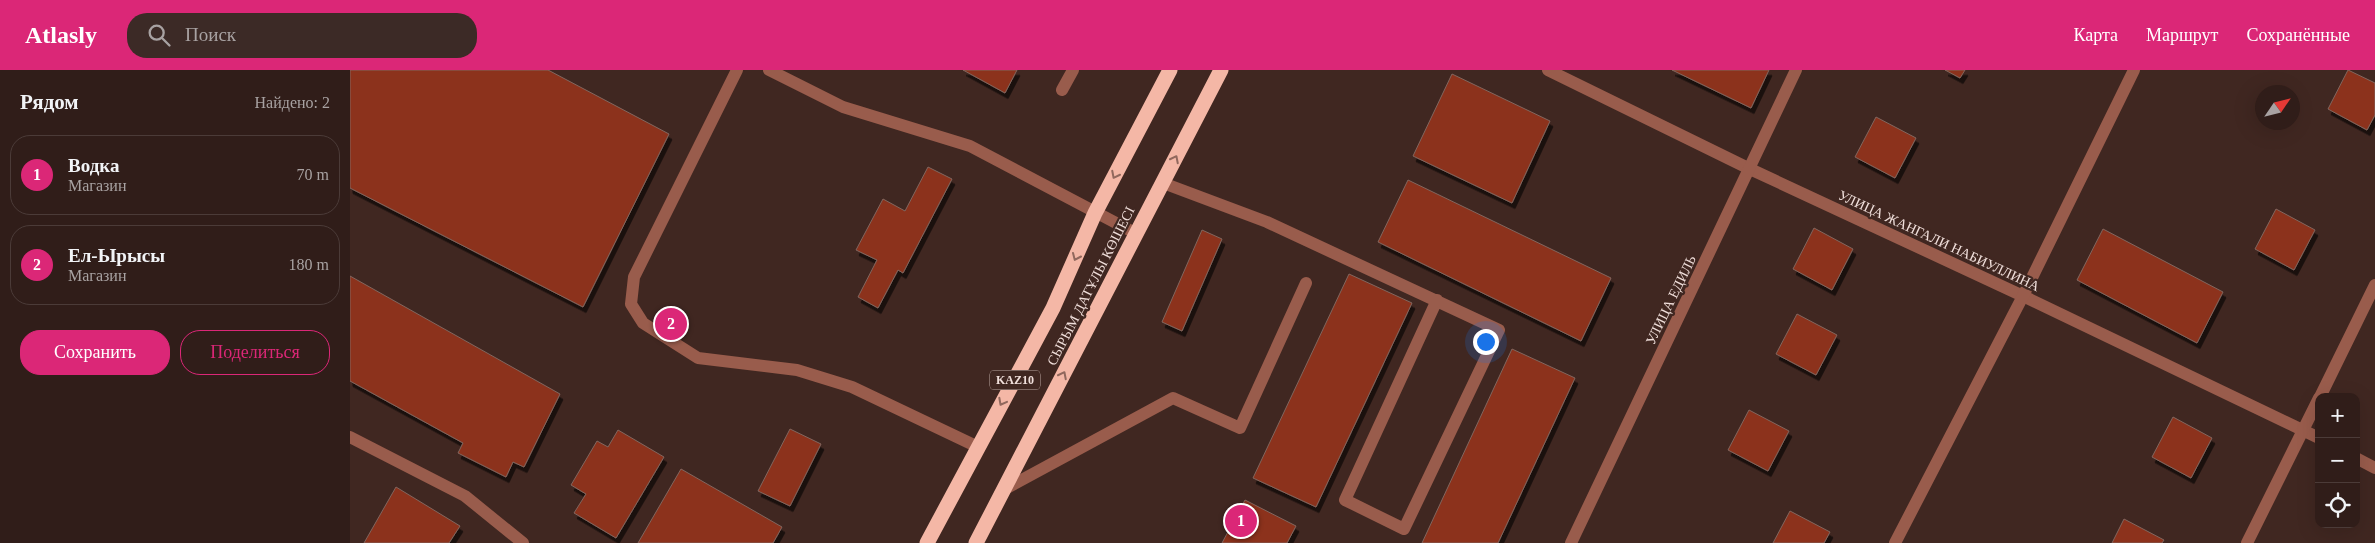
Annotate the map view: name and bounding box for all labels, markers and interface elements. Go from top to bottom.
search box [127,13,477,58]
icon: search [145,21,173,49]
text: Atlasly [25,22,97,48]
text: Поиск [185,24,236,45]
text: Карта [2073,25,2118,45]
text: Маршрут [2146,25,2218,45]
text: Сохранённые [2246,25,2350,45]
north arrow [2255,85,2300,130]
text: Рядом [20,90,79,114]
text: Найдено: 2 [255,94,330,111]
text: Водка [68,155,119,176]
one-way arrow [1169,156,1179,165]
text: 1 [33,166,41,183]
text: 70 m [297,166,329,183]
one-way arrow [1111,170,1121,179]
text: Магазин [68,177,126,194]
street label: УЛИЦА ЖАНГАЛИ НАБИУЛЛИНА [1836,188,2043,295]
street label: СЫРЫМ ДАТҰЛЫ КӨШЕСІ [1044,204,1138,368]
text: Ел-Ырысы [68,245,165,266]
one-way arrow [1071,252,1082,261]
street label: УЛИЦА ЕДИЛЬ [1643,253,1699,347]
text: 2 [33,256,41,273]
text: 180 m [289,256,329,273]
text: Магазин [68,267,126,284]
pin: 2 [655,305,687,343]
your location [1473,329,1499,355]
button: Сохранить [20,330,170,375]
button: Поделиться [180,330,330,375]
road number: KAZ10 [990,370,1040,390]
one-way arrow [1057,372,1067,381]
map controls [2315,393,2360,528]
button: + [2315,393,2360,438]
one-way arrow [999,397,1009,406]
button: − [2315,438,2360,483]
button: locate [2315,483,2360,528]
pin: 1 [1225,502,1257,540]

